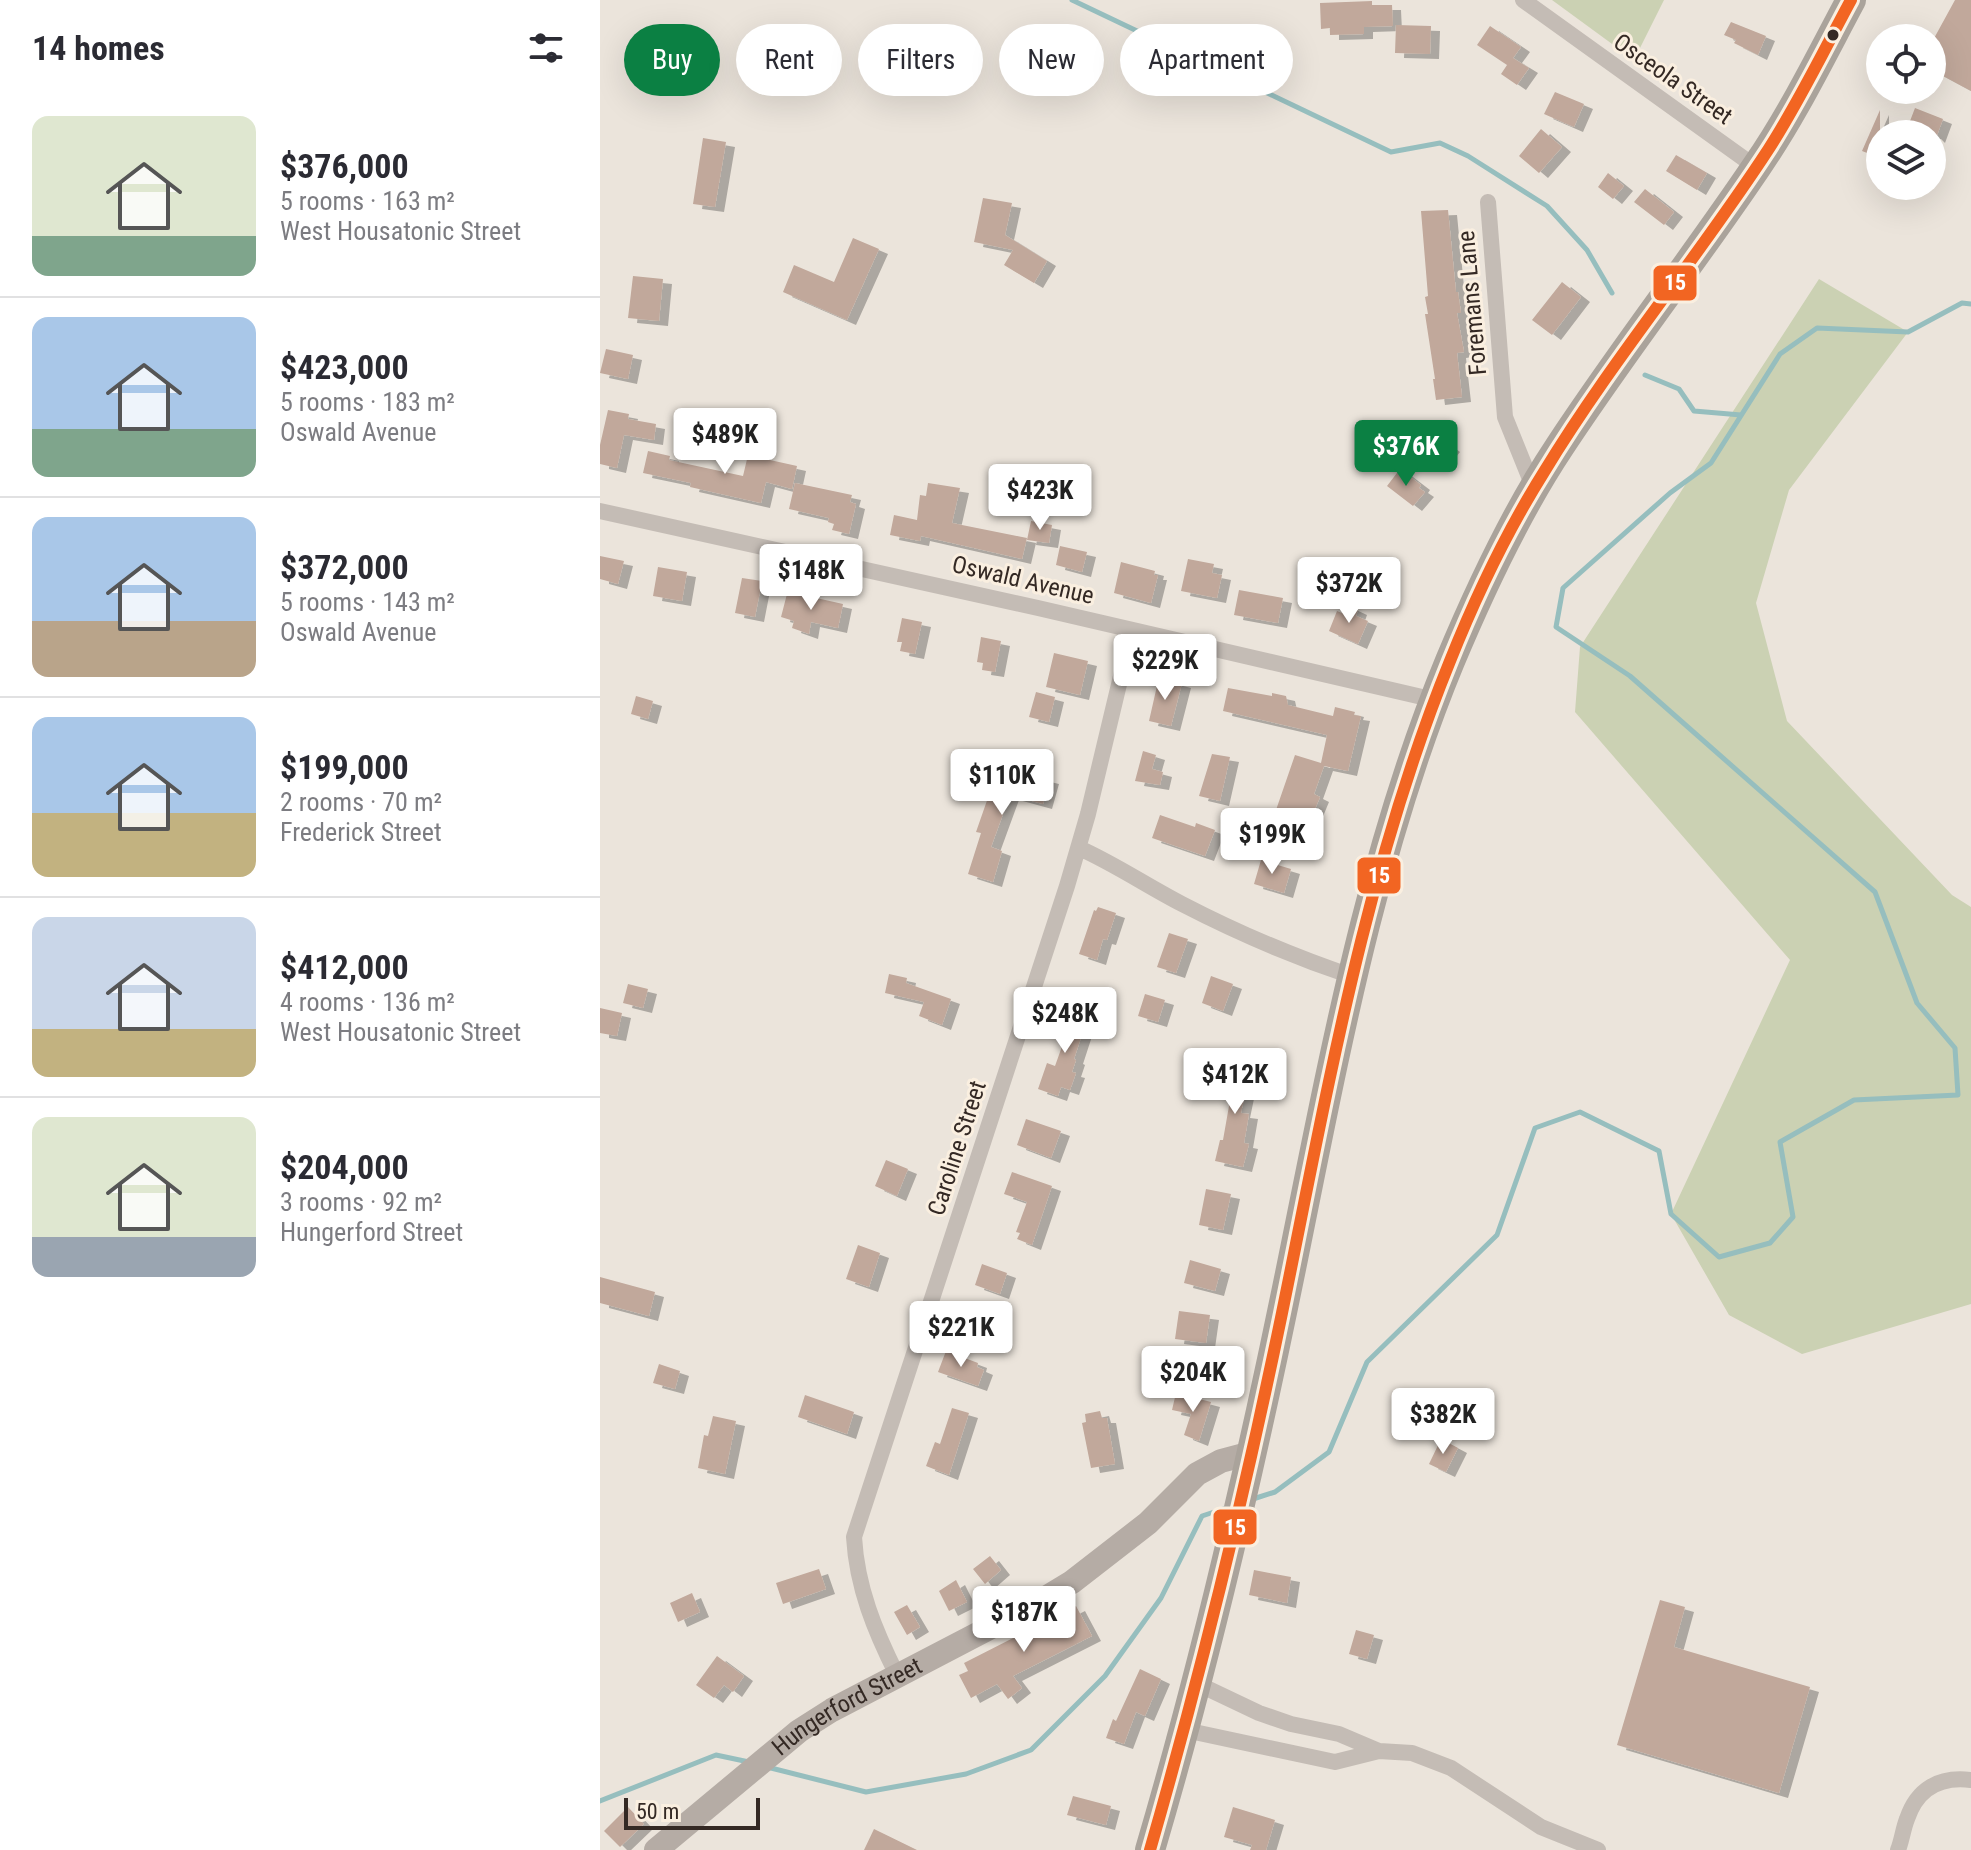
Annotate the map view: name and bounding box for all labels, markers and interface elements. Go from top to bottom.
chip: Buy [624,24,720,96]
chip: Rent [736,24,842,96]
chip: Filters [858,24,983,96]
chip: New [999,24,1104,96]
chip: Apartment [1120,24,1293,96]
map controls [1866,24,1946,200]
button: locate [1866,24,1946,104]
icon: filters [524,26,568,70]
unlabelled marker [1825,27,1841,43]
text: 14 homes [32,28,165,68]
street label: Osceola Street [1608,28,1738,130]
button: layers [1866,120,1946,200]
text: $376,000 [280,146,409,186]
icon: home [96,148,192,244]
text: 5 rooms · 163 m² [280,186,455,216]
text: West Housatonic Street [280,216,521,246]
street label: Foremans Lane [1452,229,1492,377]
line badge: 15 [1652,264,1698,302]
text: 15 [1664,270,1686,295]
text: $423,000 [280,347,409,387]
icon: home [96,349,192,445]
text: 5 rooms · 183 m² [280,387,455,417]
pin: $489K [669,408,781,476]
text: Oswald Avenue [280,417,437,447]
text: $489K [692,419,758,449]
pin: $376K [1350,420,1462,488]
text: $376K [1373,431,1439,461]
pin: $423K [984,464,1096,532]
text: $423K [1007,475,1073,505]
pin: $148K [755,544,867,612]
text: $372,000 [280,547,409,587]
icon: home [96,549,192,645]
street label: Oswald Avenue [949,550,1097,610]
text: $148K [778,555,844,585]
pin: $372K [1293,557,1405,625]
text: $372K [1316,568,1382,598]
text: 5 rooms · 143 m² [280,587,455,617]
text: Oswald Avenue [280,617,437,647]
pin: $229K [1109,634,1221,702]
text: $229K [1132,645,1198,675]
text: $199,000 [280,747,409,787]
icon: home [96,749,192,845]
pin: $110K [946,749,1058,817]
text: $110K [969,760,1035,790]
text: 2 rooms · 70 m² [280,787,442,817]
pin: $199K [1216,808,1328,876]
text: Frederick Street [280,817,442,847]
text: $199K [1239,819,1305,849]
line badge: 15 [1356,856,1402,895]
text: 15 [1368,863,1390,888]
text: $412,000 [280,947,409,987]
icon: home [96,949,192,1045]
text: 4 rooms · 136 m² [280,987,455,1017]
pin: $248K [1009,987,1121,1055]
text: $248K [1032,998,1098,1028]
text: West Housatonic Street [280,1017,521,1047]
pin: $412K [1179,1048,1291,1116]
text: $412K [1202,1059,1268,1089]
street label: Caroline Street [922,1077,992,1219]
text: $204,000 [280,1147,409,1187]
icon: home [96,1149,192,1245]
text: 3 rooms · 92 m² [280,1187,442,1217]
text: Hungerford Street [280,1217,463,1247]
pin: $221K [905,1301,1017,1369]
text: $221K [928,1312,994,1342]
pin: $204K [1137,1346,1249,1414]
text: $204K [1160,1357,1226,1387]
pin: $382K [1387,1388,1499,1456]
text: $382K [1410,1399,1476,1429]
line badge: 15 [1212,1508,1258,1546]
text: 15 [1224,1515,1246,1540]
pin: $187K [968,1586,1080,1654]
text: $187K [991,1597,1057,1627]
street label: Hungerford Street [767,1652,927,1761]
scale bar [624,1794,760,1830]
text: 50 m [636,1799,679,1824]

